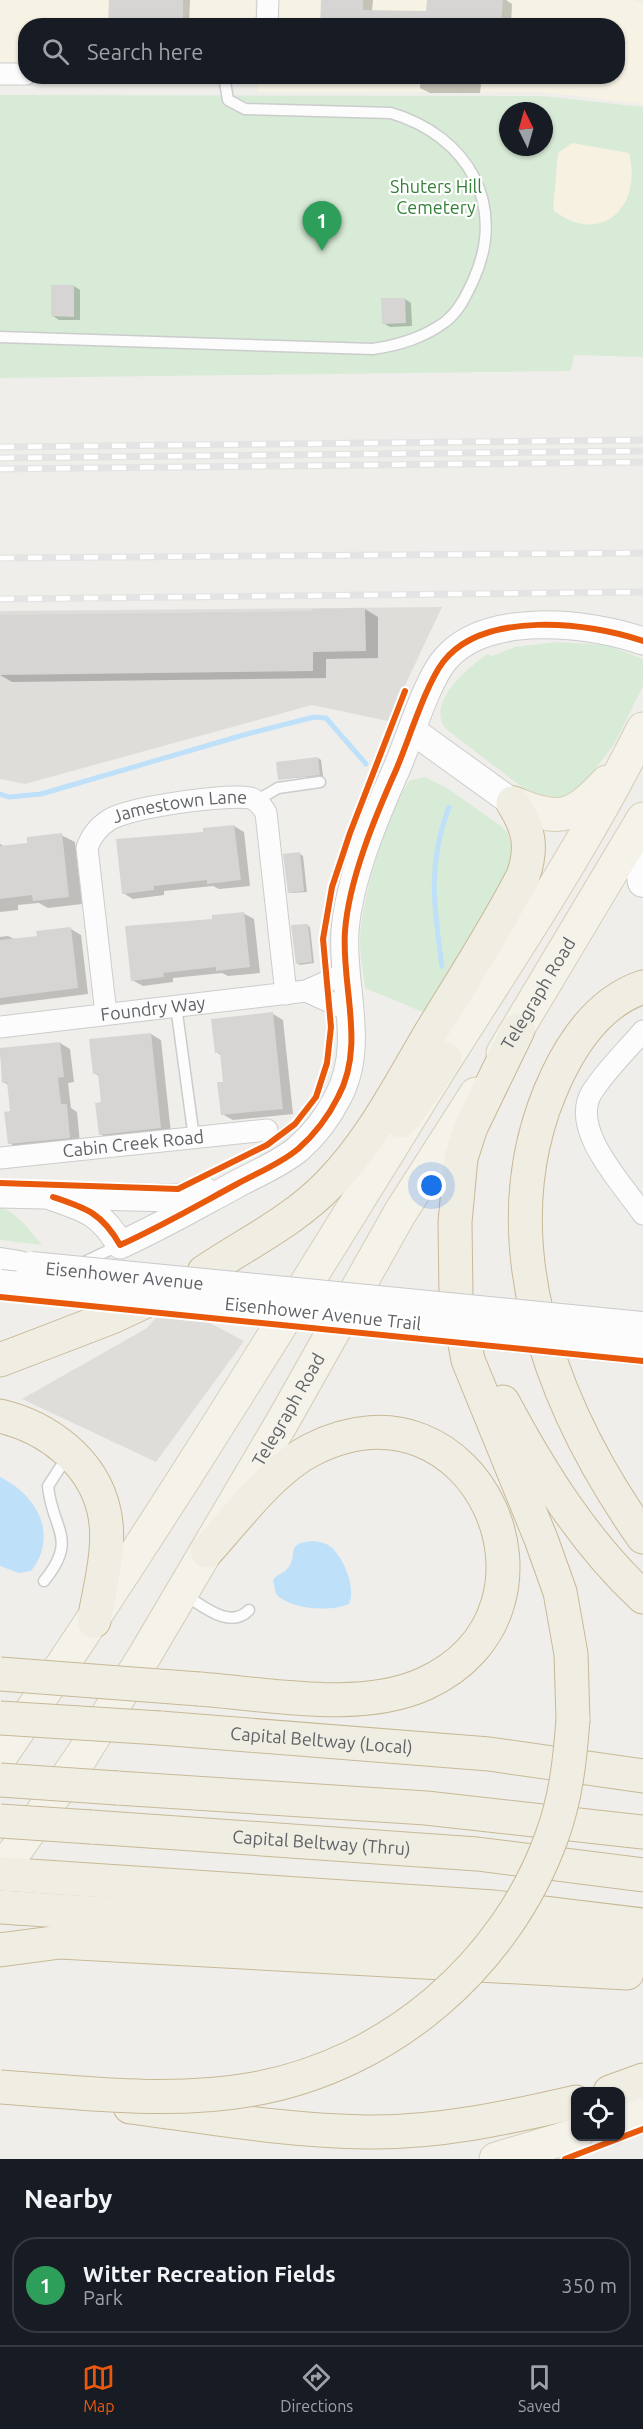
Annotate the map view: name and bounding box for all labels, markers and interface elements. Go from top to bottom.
search box [18,18,625,84]
icon: search [39,35,72,68]
text: Search here [87,39,203,64]
north arrow [499,102,553,156]
park label: Shuters Hill Cemetery [390,176,482,217]
pin: 1 [302,202,342,251]
street label: Jamestown Lane [109,786,247,826]
street label: Telegraph Road [496,934,579,1053]
street label: Foundry Way [99,992,207,1024]
street label: Cabin Creek Road [61,1126,205,1160]
your location [417,1171,446,1200]
street label: Eisenhower Avenue [45,1257,205,1293]
street label: Eisenhower Avenue Trail [224,1293,423,1333]
street label: Telegraph Road [248,1350,328,1469]
street label: Capital Beltway (Local) [230,1723,414,1758]
street label: Capital Beltway (Thru) [232,1826,411,1859]
map controls [571,2087,625,2141]
button: locate [571,2087,625,2141]
text: Nearby [24,2184,112,2213]
text: Witter Recreation Fields [83,2261,336,2286]
text: 1 [40,2274,51,2297]
text: 350 m [561,2274,617,2297]
text: Park [83,2286,123,2309]
tab: Map [82,2361,115,2415]
tab: Directions [280,2361,353,2415]
tab: Saved [518,2361,561,2415]

